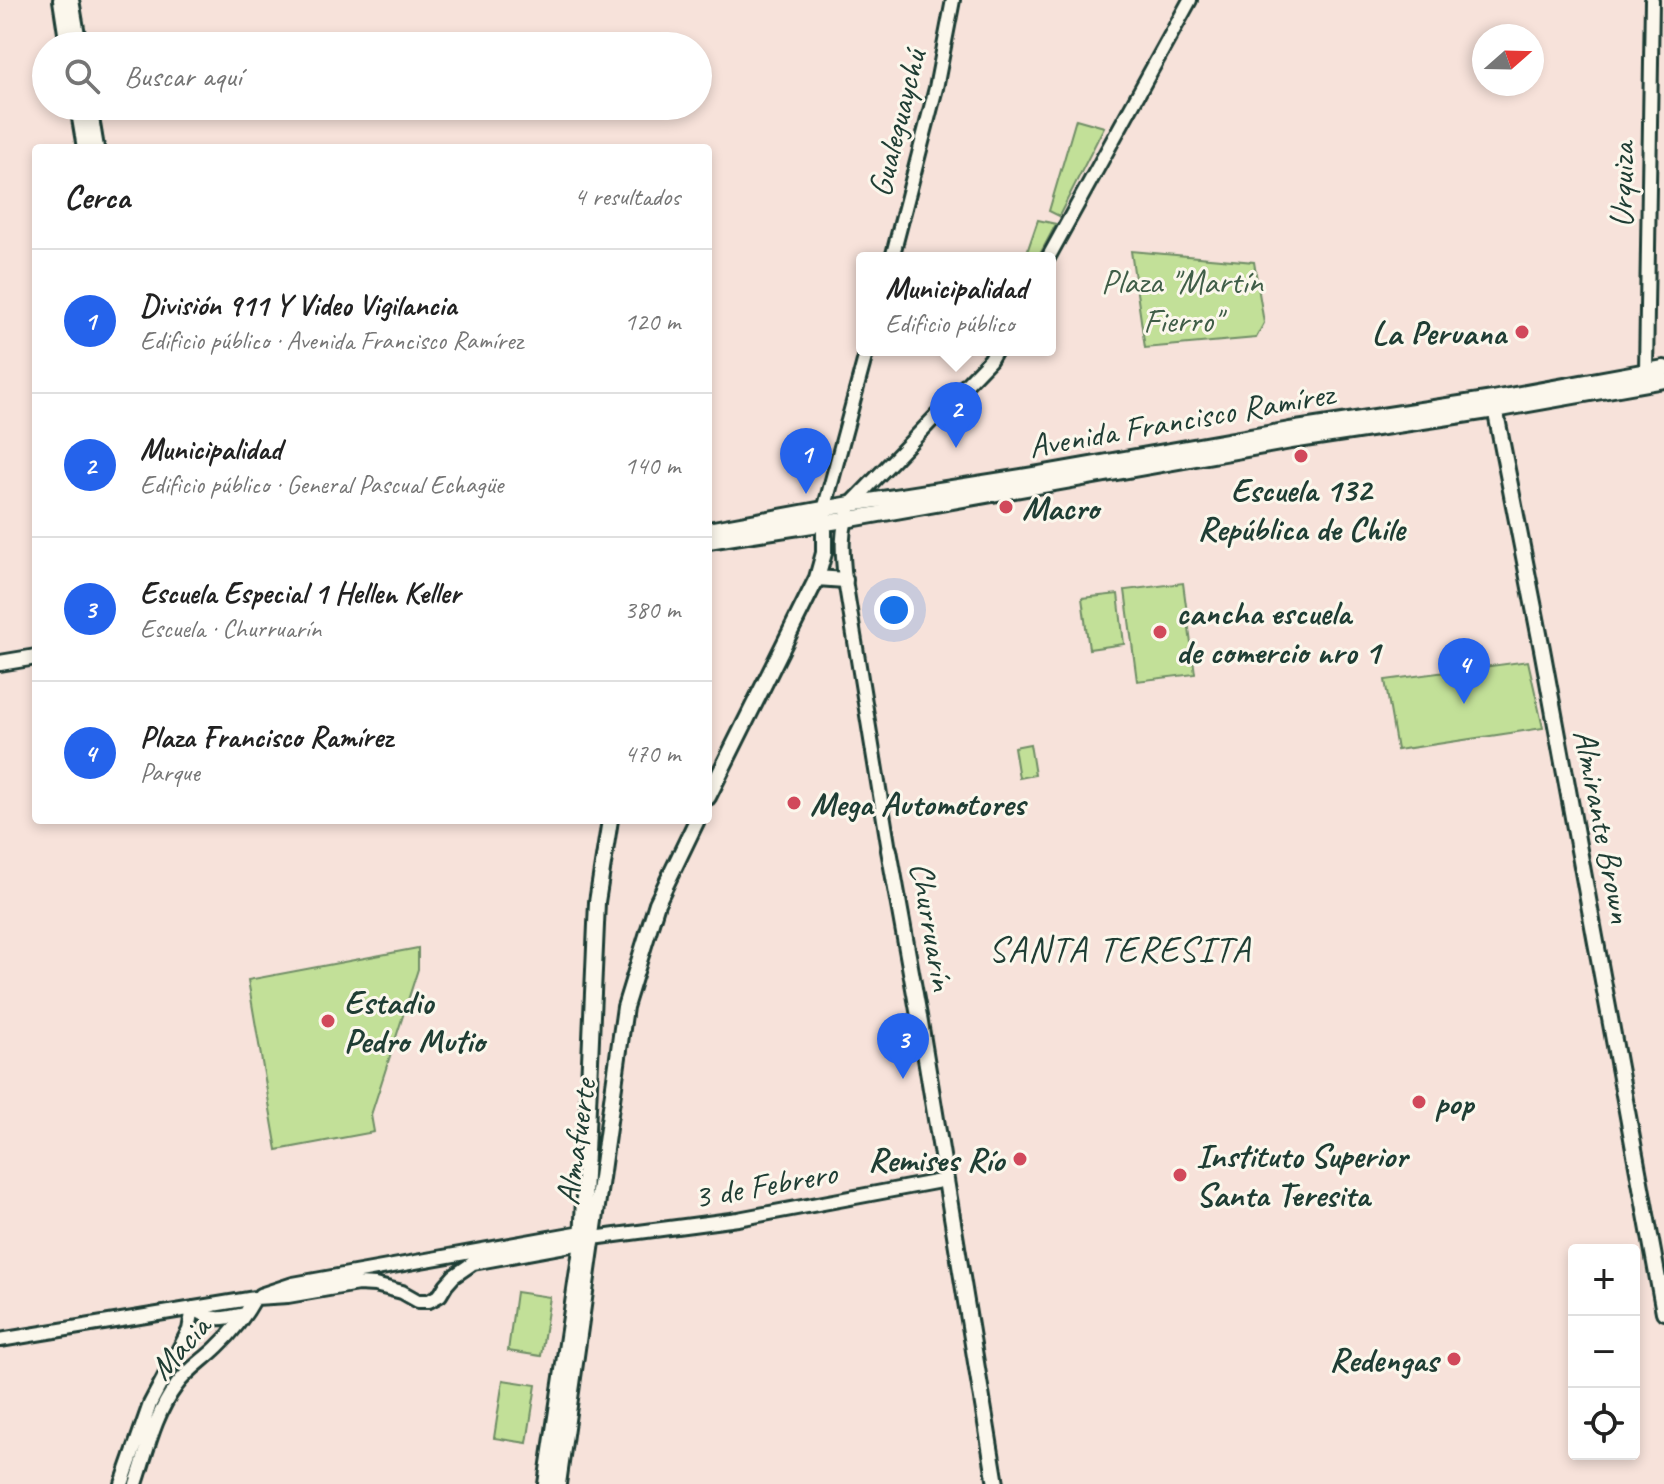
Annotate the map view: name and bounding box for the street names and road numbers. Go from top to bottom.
street label: Gualeguaychú [858,43,936,201]
street label: Urquiza [1599,139,1644,228]
street label: Avenida Francisco Ramírez [1025,371,1340,467]
street label: Almirante Brown [1564,726,1643,927]
street label: Churruarín [900,859,965,995]
street label: Almafuerte [545,1074,606,1208]
street label: 3 de Febrero [690,1150,842,1218]
street label: Macia [139,1304,221,1388]

